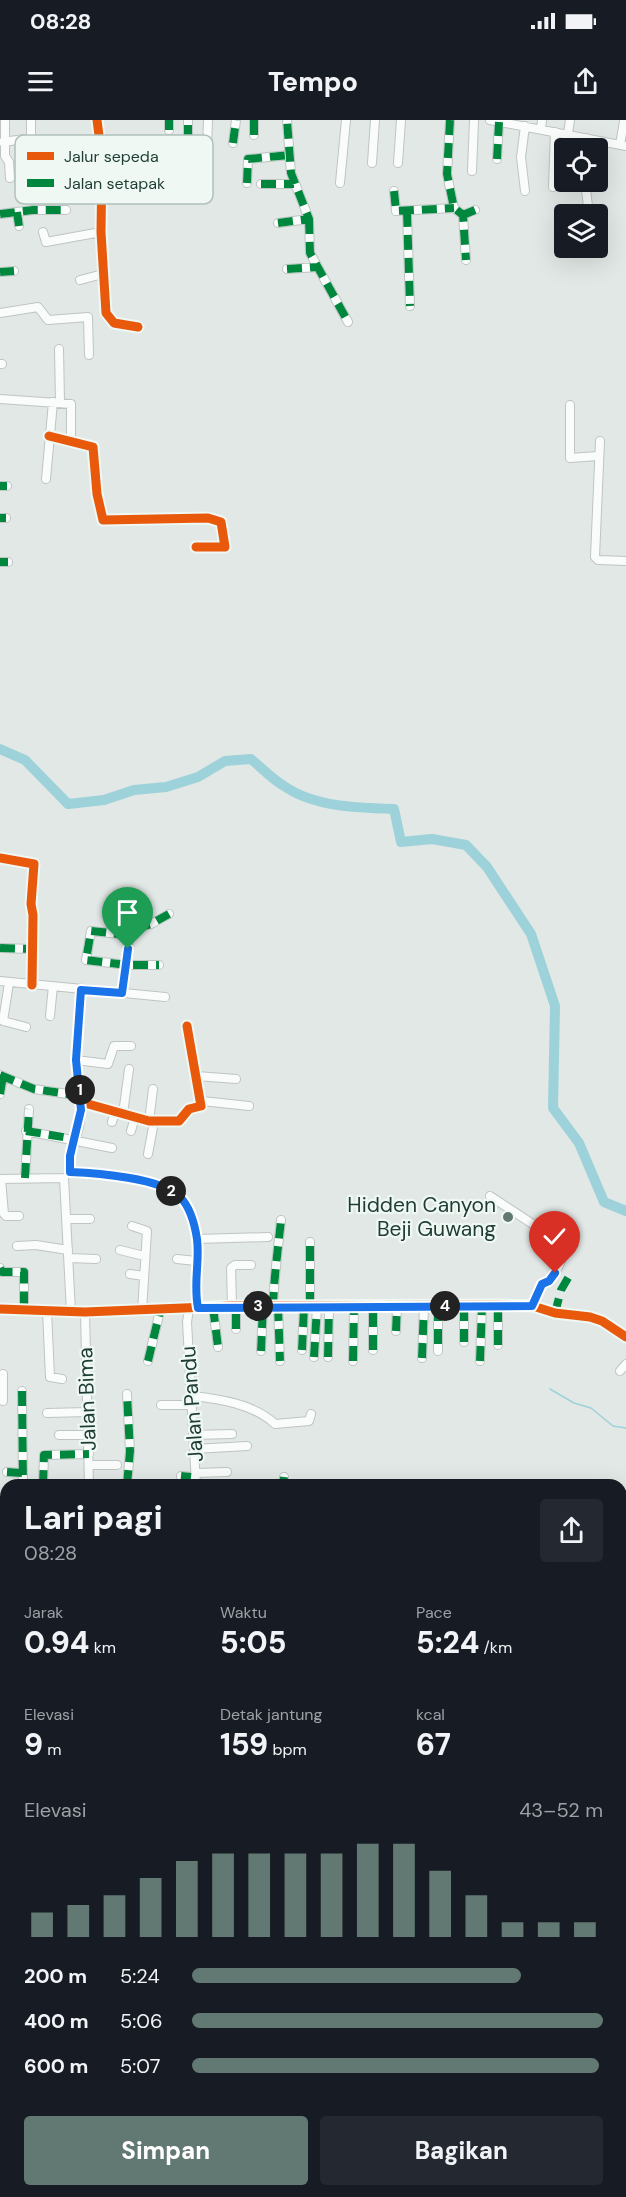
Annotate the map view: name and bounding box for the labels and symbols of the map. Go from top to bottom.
legend [15,135,213,204]
text: Jalur sepeda [64,146,159,167]
text: Jalan setapak [64,173,165,194]
pin [102,887,153,949]
pin: 1 [65,1075,95,1105]
pin: 2 [156,1176,186,1206]
place label: Hidden Canyon Beji Guwang [347,1191,496,1243]
marker: Hidden Canyon Beji Guwang [501,1210,515,1224]
pin [529,1211,580,1273]
pin: 3 [243,1291,273,1321]
pin: 4 [430,1291,460,1321]
street label: Jalan Pandu [174,1345,210,1463]
street label: Jalan Bima [71,1347,103,1451]

